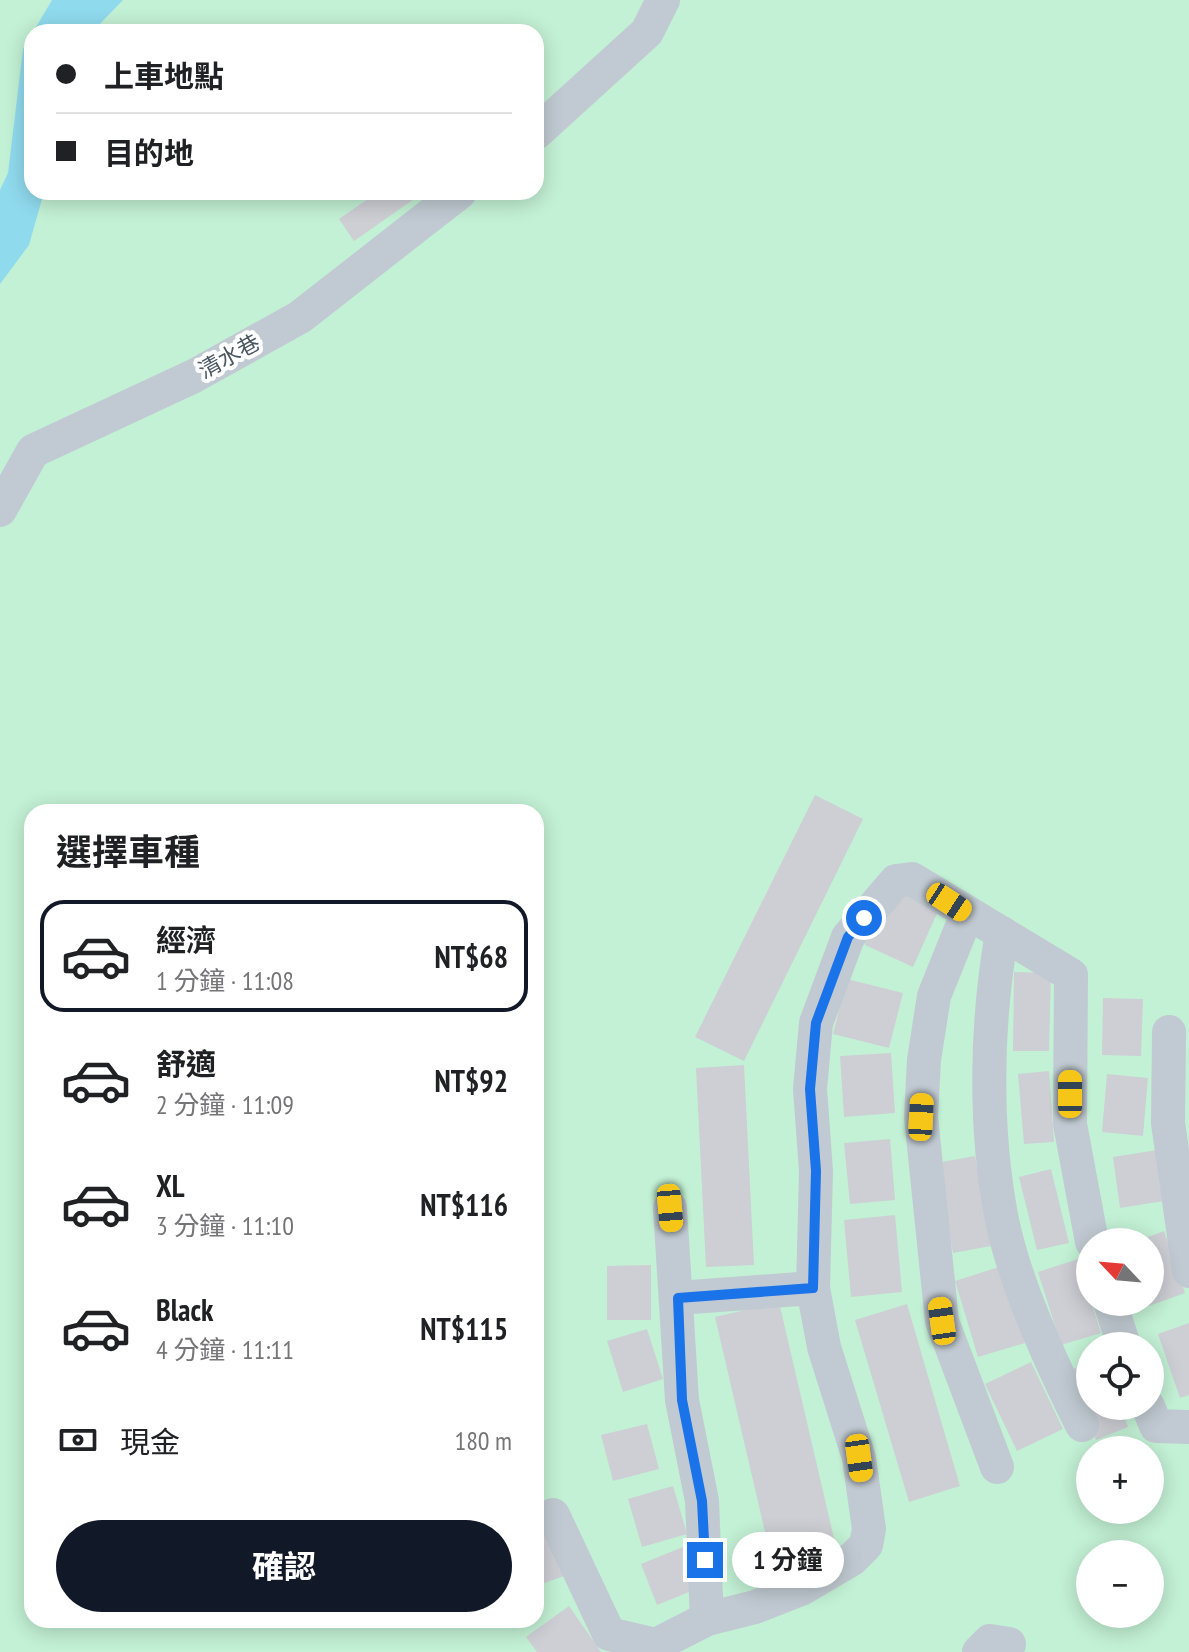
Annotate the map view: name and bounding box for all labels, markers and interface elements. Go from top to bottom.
text: 上車地點 [104,56,224,95]
text: 目的地 [104,133,194,172]
street label: 清水巷 [193,328,265,384]
text: 選擇車種 [56,828,200,875]
car [922,879,976,925]
route start [846,900,882,936]
icon: car [60,920,132,992]
text: 經濟 [156,920,216,959]
text: NT$68 [435,937,508,976]
text: 1 分鐘 · 11:08 [156,964,294,997]
icon: car [60,1044,132,1116]
text: 舒適 [156,1044,216,1083]
text: NT$92 [435,1061,508,1100]
car [1058,1070,1082,1118]
text: 2 分鐘 · 11:09 [156,1088,294,1121]
car [908,1092,934,1142]
text: XL [156,1166,185,1205]
icon: car [60,1168,132,1240]
car [656,1183,684,1233]
text: NT$116 [420,1185,508,1224]
text: 3 分鐘 · 11:10 [156,1209,294,1242]
north arrow [1076,1228,1164,1316]
map controls [1076,1228,1164,1628]
text: Black [156,1290,213,1329]
icon: car [60,1292,132,1364]
car [927,1296,957,1346]
text: NT$115 [420,1309,508,1348]
button: locate [1076,1332,1164,1420]
text: 4 分鐘 · 11:11 [156,1333,294,1366]
icon: cash [56,1418,100,1462]
text: 現金 [120,1422,180,1461]
text: 180 m [454,1424,512,1457]
car [844,1433,874,1483]
button: + [1076,1436,1164,1524]
button: 確認 [56,1520,512,1612]
callout: 1 分鐘 [733,1532,845,1588]
button: − [1076,1540,1164,1628]
route end [687,1542,723,1578]
text: 1 分鐘 [753,1543,823,1576]

